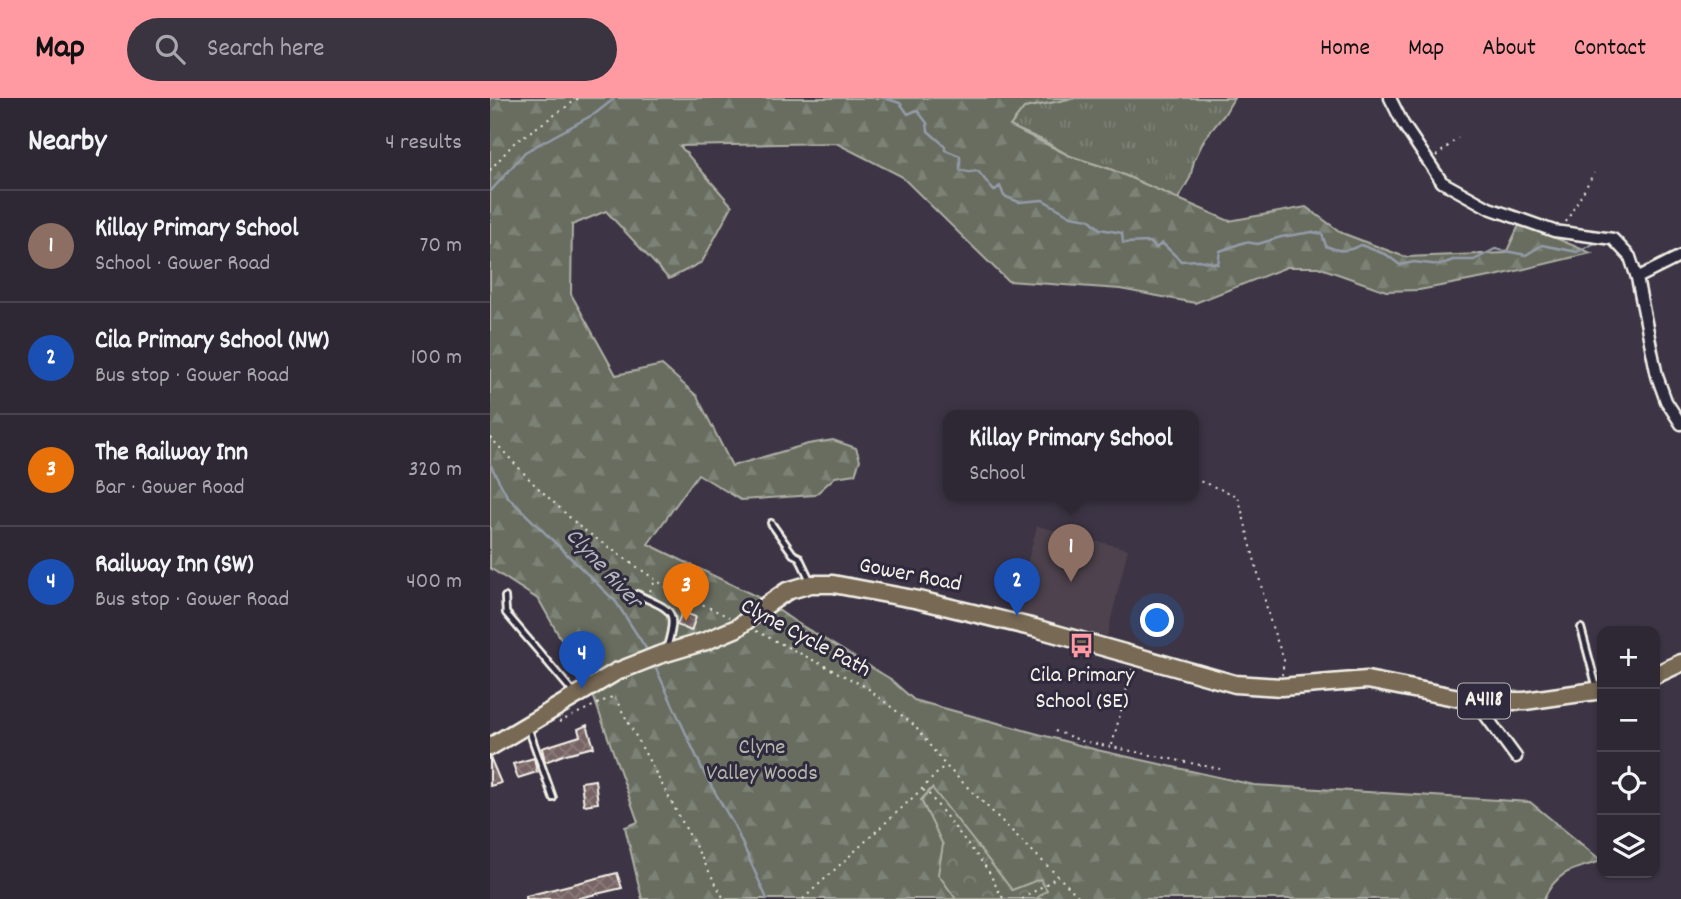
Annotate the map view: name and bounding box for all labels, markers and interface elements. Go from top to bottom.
search box [127,18,617,81]
text: Map [35,26,85,73]
icon: search [151,30,189,68]
text: Search here [207,31,325,68]
text: Home [1320,32,1370,66]
text: Map [1408,32,1444,66]
text: About [1482,32,1536,66]
text: Contact [1574,32,1646,66]
text: Nearby [28,122,106,165]
text: 4 results [385,127,462,160]
text: Killay Primary School [95,211,298,248]
text: 1 [48,230,54,263]
text: 70 m [420,230,462,263]
text: School · Gower Road [95,248,270,281]
text: Cila Primary School (NW) [95,323,329,360]
text: 2 [46,342,56,375]
text: 100 m [411,342,462,375]
text: Bus stop · Gower Road [95,360,289,393]
popup [943,410,1199,501]
text: Killay Primary School [969,421,1173,458]
text: The Railway Inn [95,435,248,472]
text: 3 [46,454,56,487]
text: 320 m [408,454,462,487]
text: School [969,458,1025,491]
text: Bar · Gower Road [95,472,245,505]
water label: Clyne River [556,521,652,619]
pin: 1 [1048,524,1094,582]
text: Railway Inn (SW) [95,547,254,584]
street label: Gower Road [856,550,964,602]
pin: 2 [994,558,1040,616]
pin: 3 [663,563,709,621]
text: 4 [46,566,56,599]
text: 400 m [406,566,462,599]
text: Bus stop · Gower Road [95,584,289,617]
street label: Clyne Cycle Path [734,591,876,687]
your location [1140,603,1174,637]
map controls [1597,626,1660,878]
button: + [1597,626,1660,689]
pin: 4 [559,631,605,689]
bus stop icon: Cila Primary School (SE) [1068,632,1096,660]
place label: Cila Primary School (SE) [1030,660,1135,719]
road number: A4118 [1458,684,1510,718]
button: − [1597,689,1660,752]
park label: Clyne Valley Woods [706,732,818,791]
button: locate [1597,752,1660,815]
button: layers [1597,815,1660,878]

